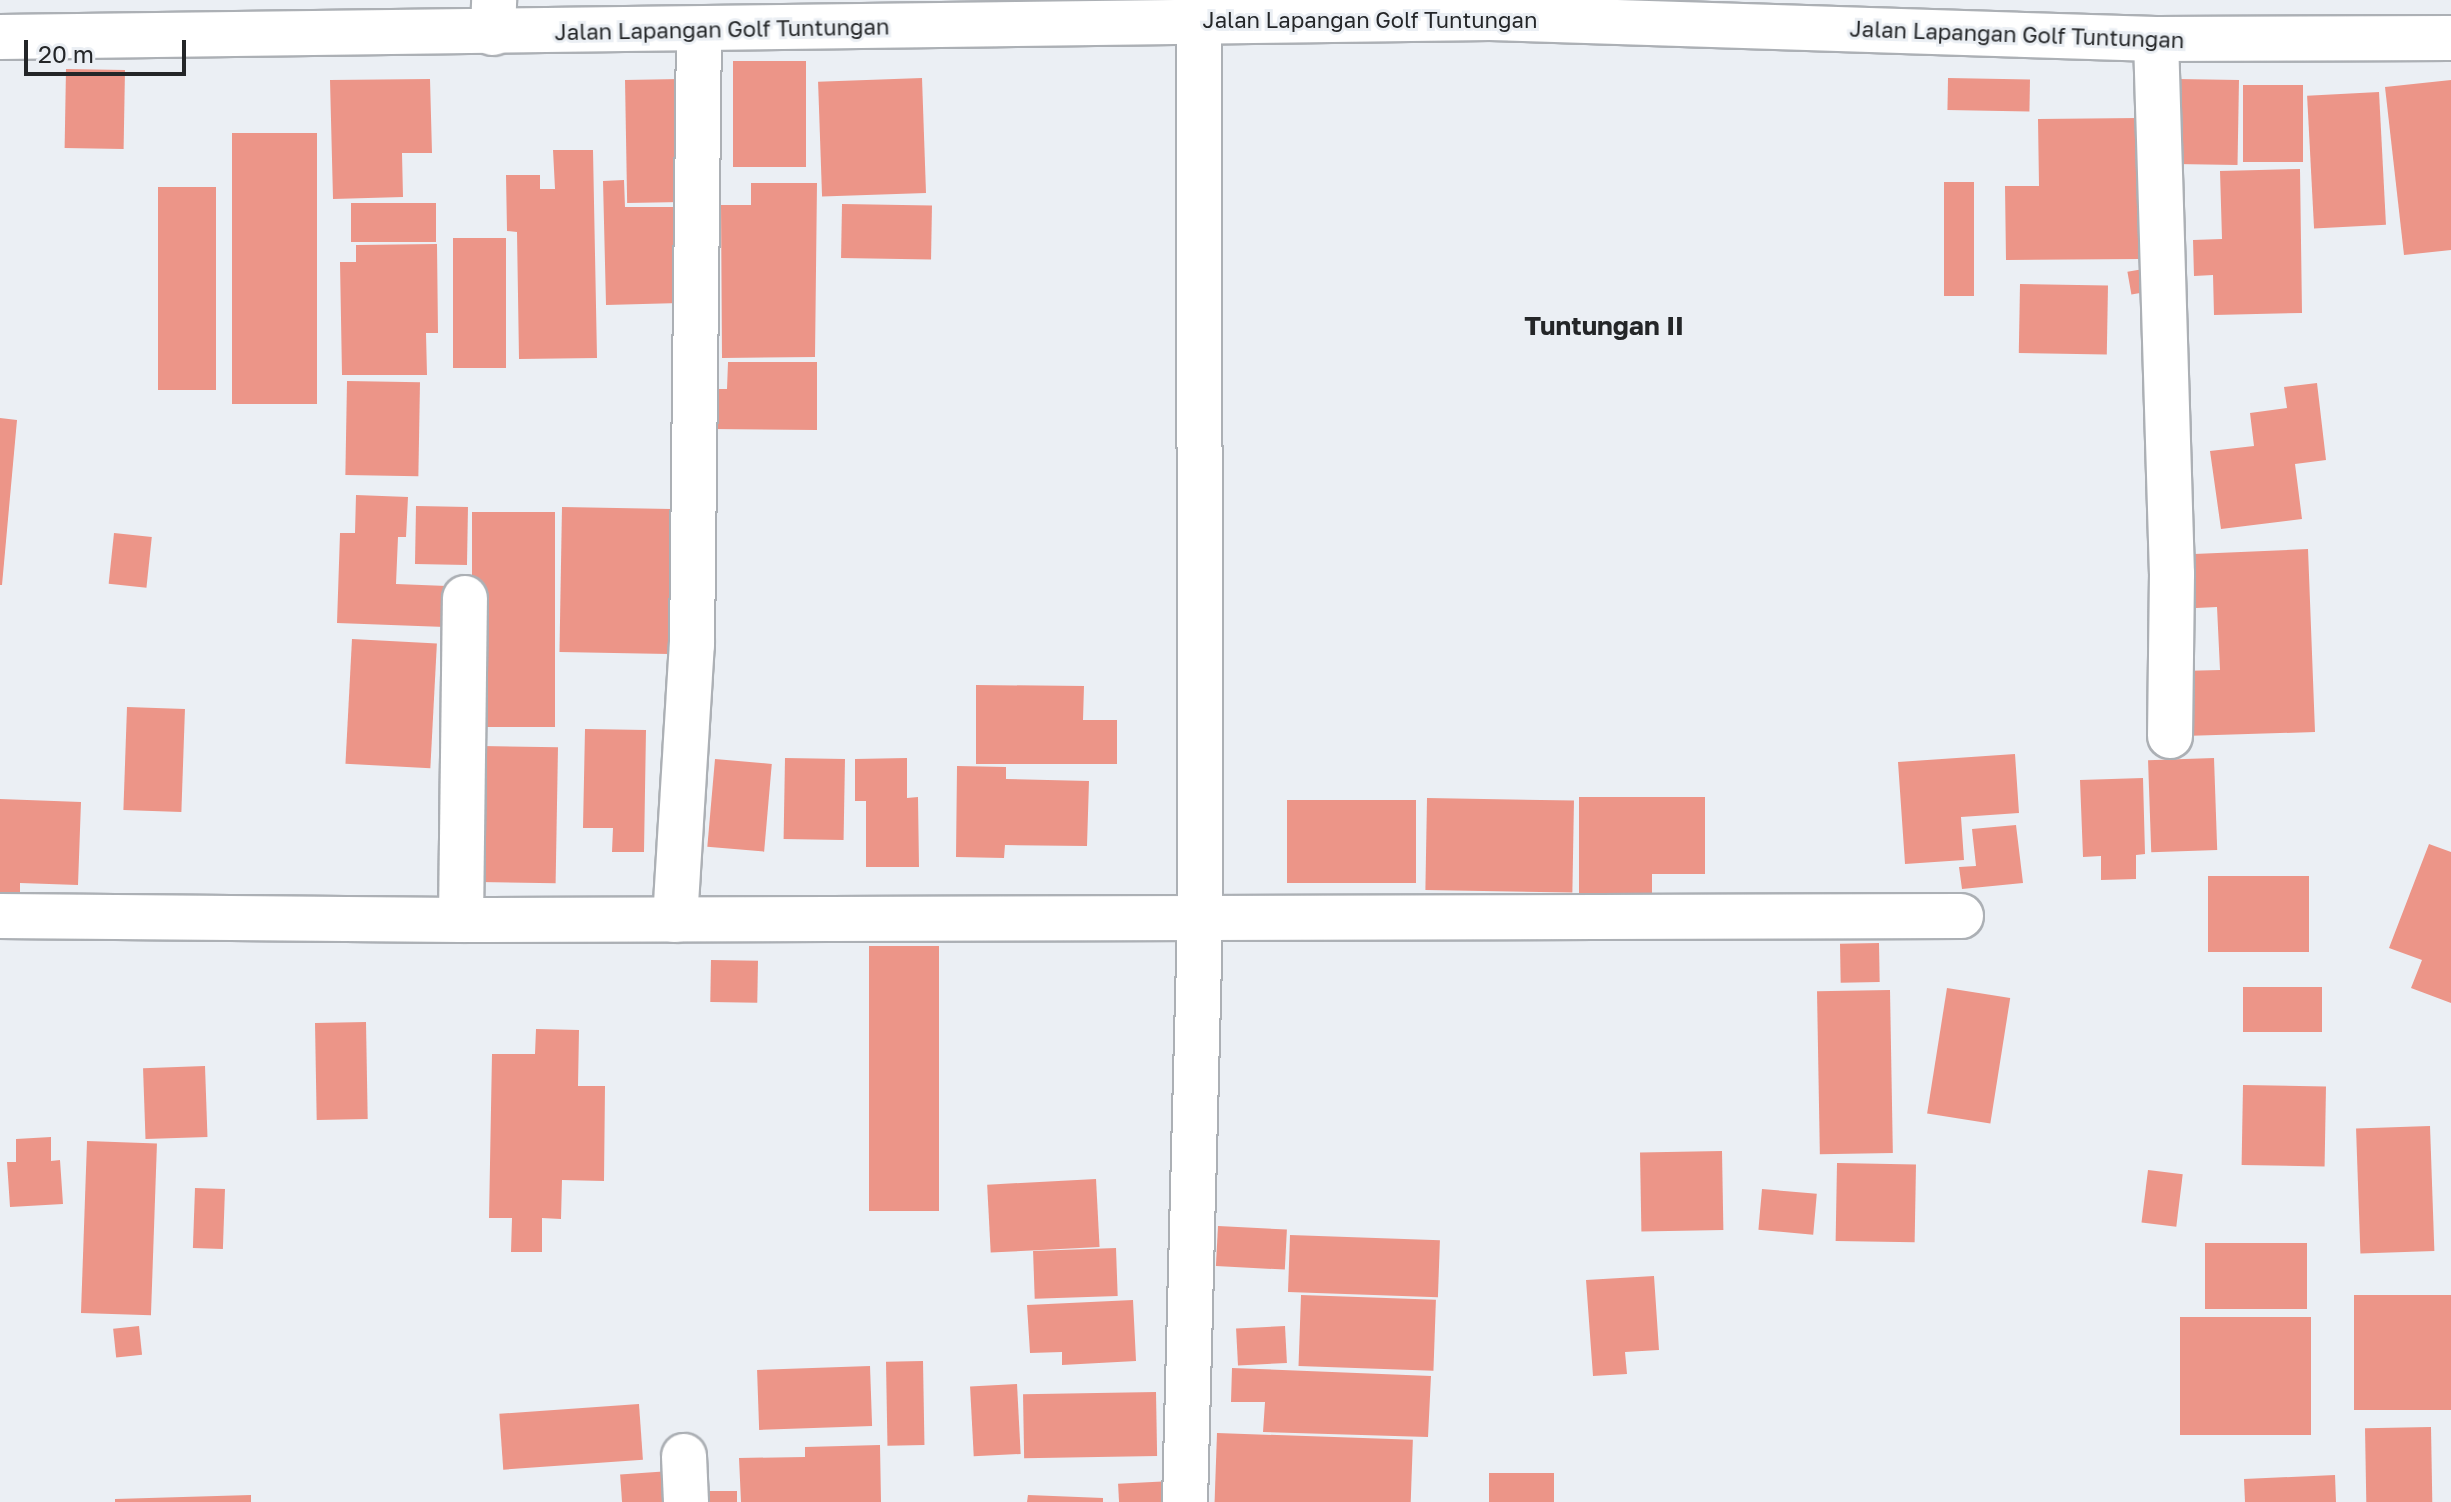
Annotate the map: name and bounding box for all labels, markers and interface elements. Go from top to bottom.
street label: Jalan Lapangan Golf Tuntungan [1202,7,1538,33]
street label: Jalan Lapangan Golf Tuntungan [554,13,890,45]
street label: Jalan Lapangan Golf Tuntungan [1849,15,2185,53]
scale bar [28,24,190,74]
text: 20 m [38,39,94,68]
district label: Tuntungan II [1524,310,1684,342]

